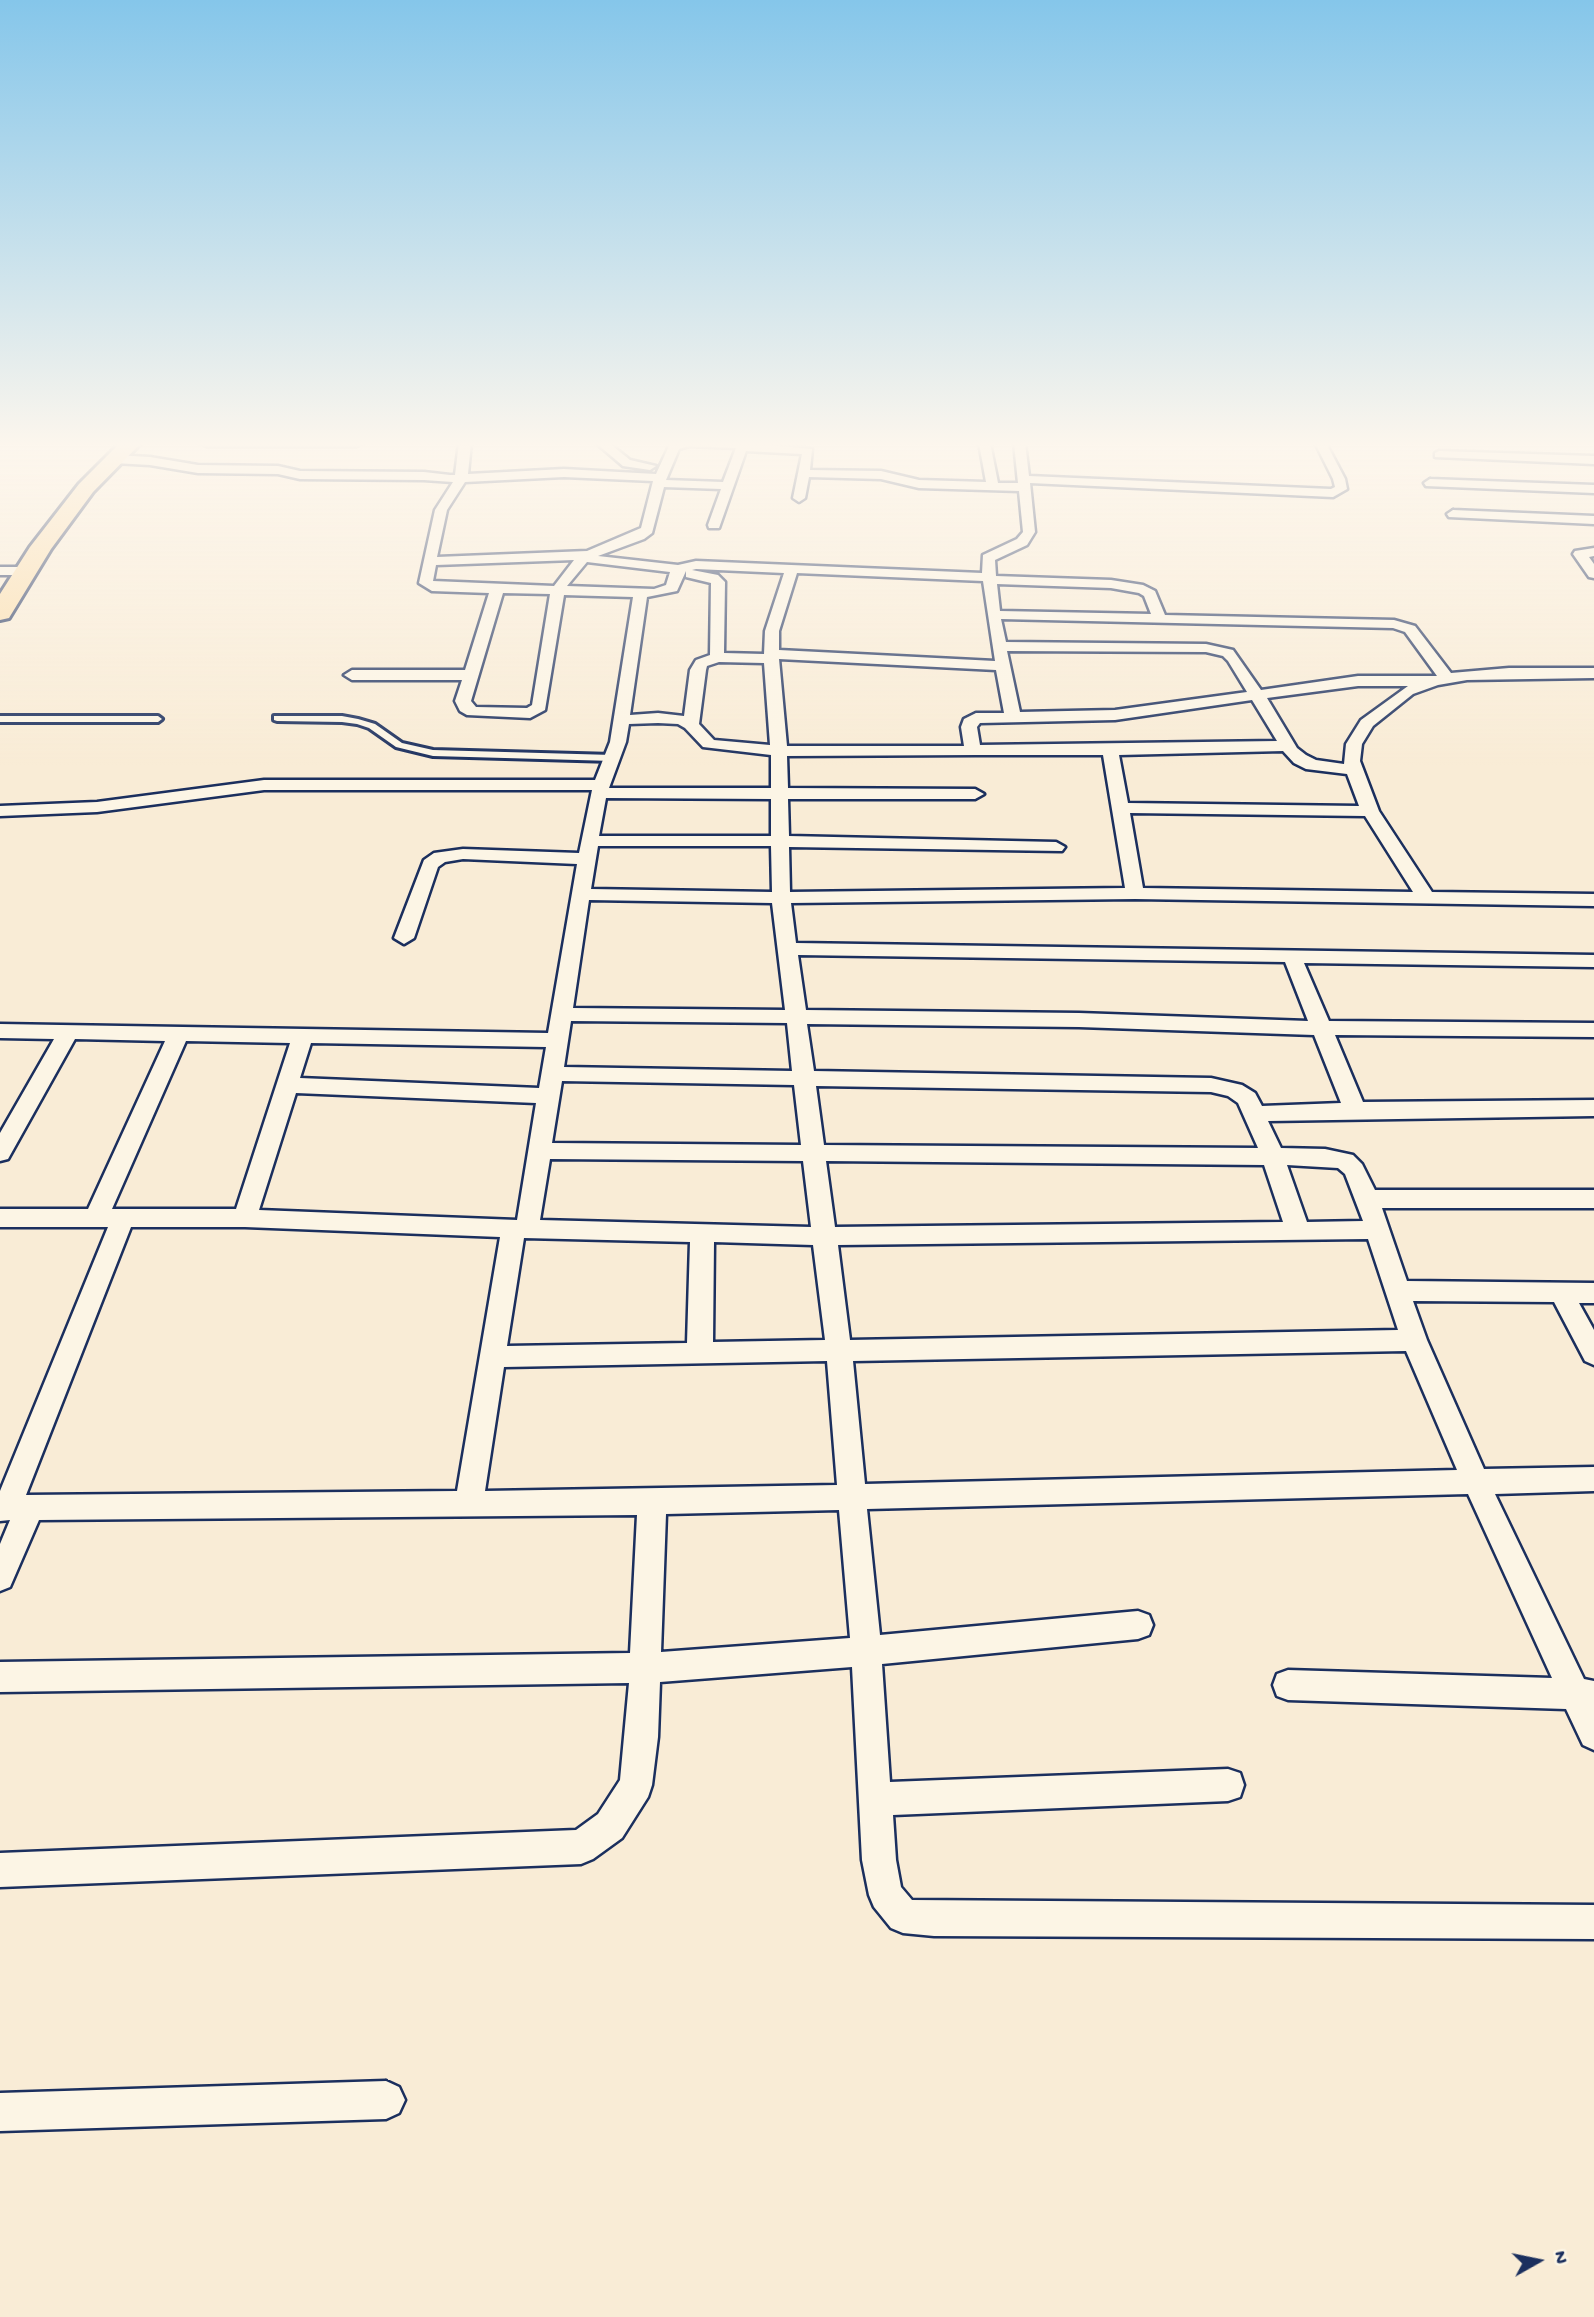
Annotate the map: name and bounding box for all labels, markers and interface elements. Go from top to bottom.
north arrow [1503,2226,1573,2296]
text: N [1547,2250,1572,2266]

